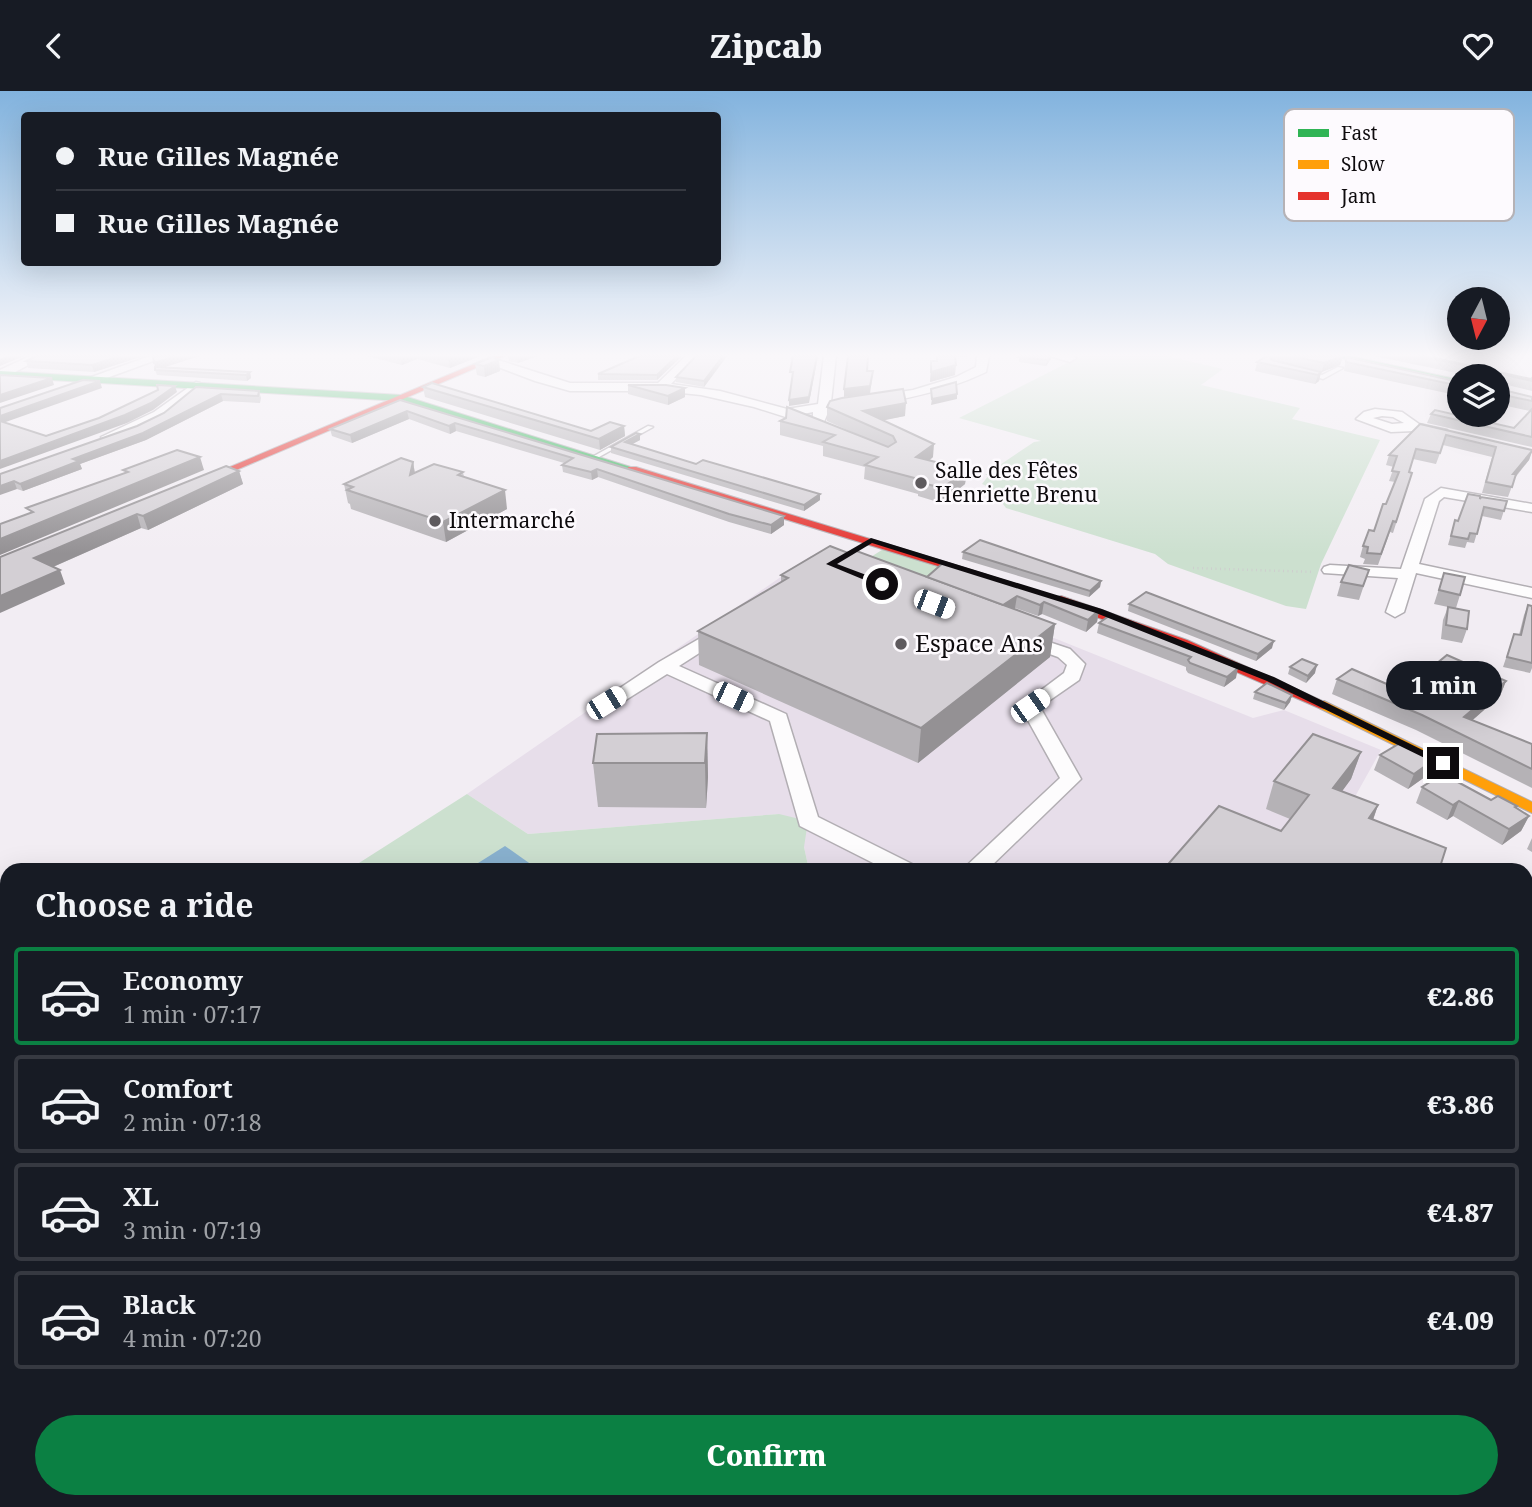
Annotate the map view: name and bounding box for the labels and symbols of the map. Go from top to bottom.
legend [1284,109,1514,221]
text: Fast [1341,120,1378,146]
text: Slow [1341,151,1385,177]
text: Jam [1340,183,1376,209]
north arrow [1447,287,1510,350]
place label: Salle des Fêtes Henriette Brenu [935,456,1098,508]
marker: Salle des Fêtes Henriette Brenu [913,475,929,491]
place label: Intermarché [449,506,575,534]
marker: Intermarché [427,513,443,529]
route start [866,568,898,600]
car [911,587,958,621]
place label: Espace Ans [915,626,1043,659]
marker: Espace Ans [893,636,909,652]
callout: 1 min [1385,661,1501,711]
car [710,679,757,715]
car [583,683,630,723]
car [1007,685,1054,727]
route end [1427,747,1459,779]

